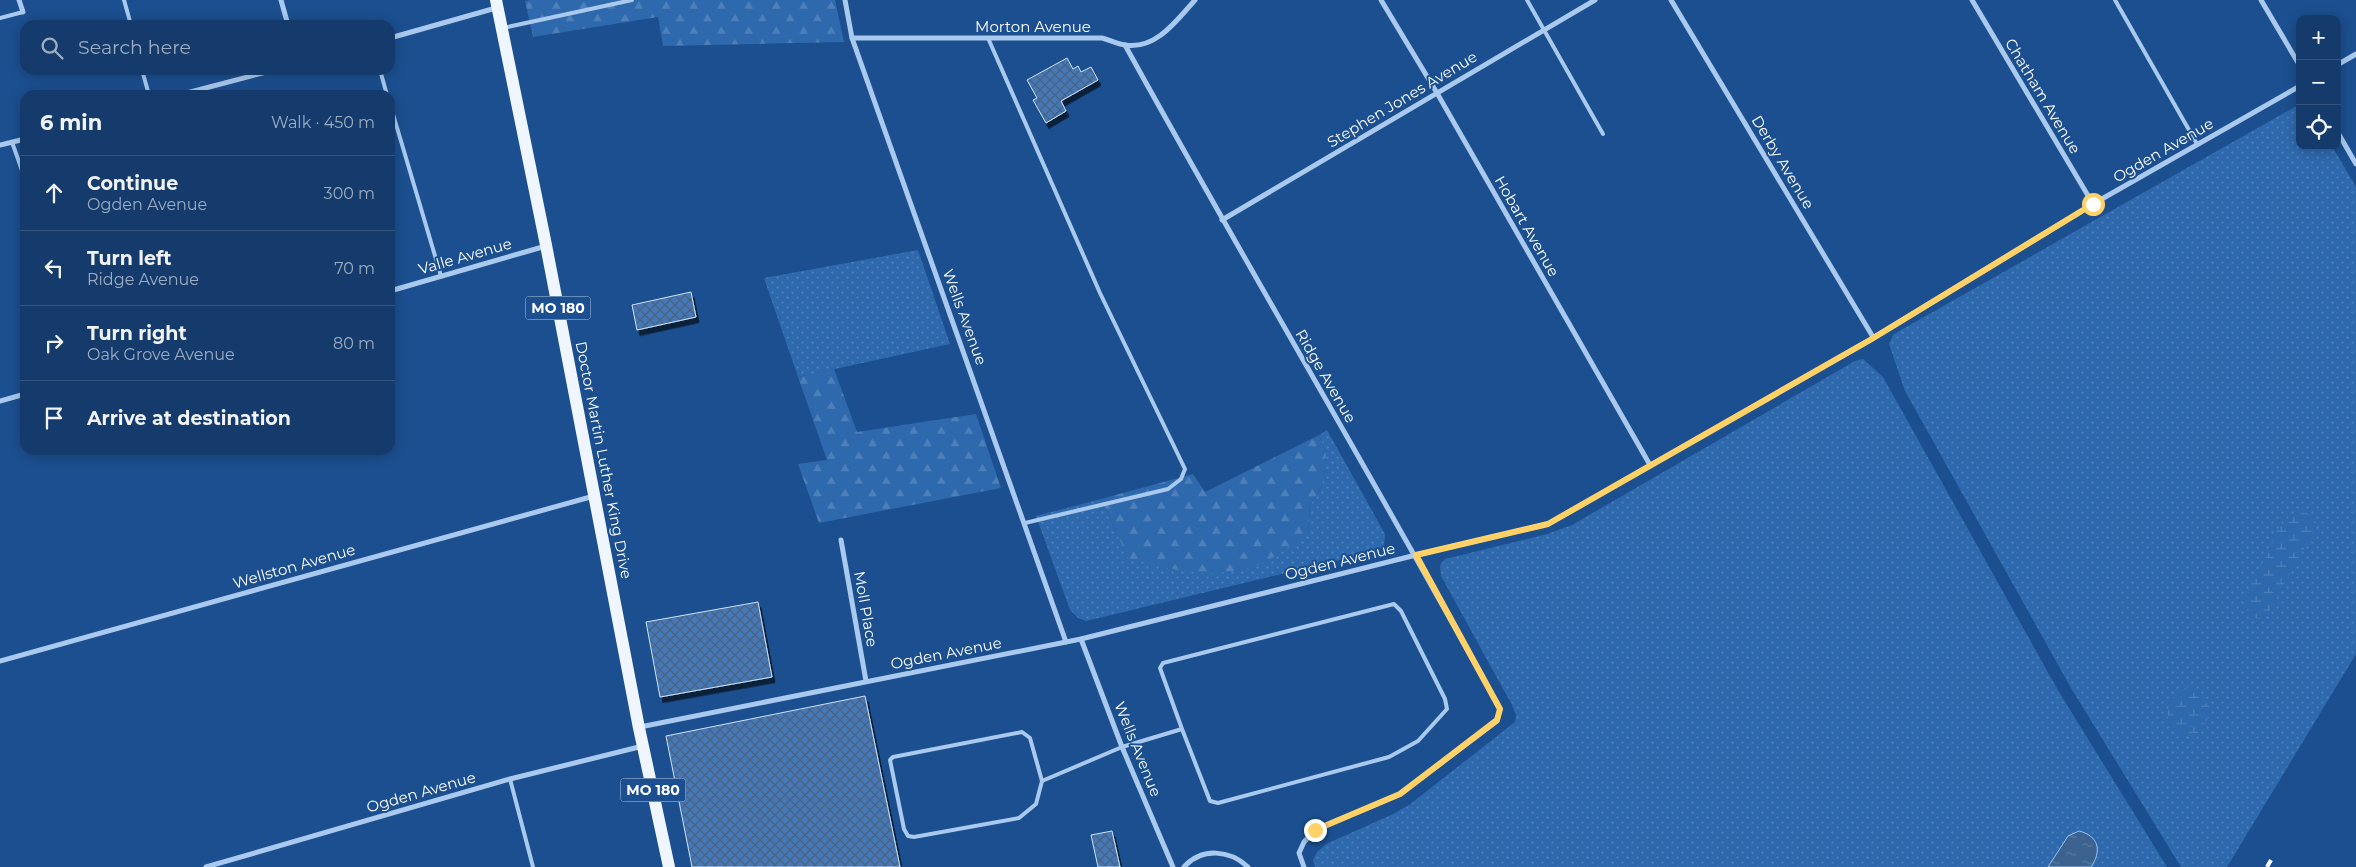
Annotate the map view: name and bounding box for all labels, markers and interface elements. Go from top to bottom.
map controls [2296,15,2341,150]
button: + [2296,15,2341,60]
street label: Morton Avenue [975,17,1091,36]
search box [20,20,395,75]
icon: search [38,34,66,62]
street label: Chatham Avenue [2001,35,2085,157]
text: Search here [78,36,191,59]
street label: Stephen Jones Avenue [1324,47,1480,151]
button: − [2296,60,2341,105]
button: locate [2296,105,2341,150]
text: 6 min [40,110,102,135]
street label: Derby Avenue [1748,112,1818,212]
text: Walk · 450 m [271,113,375,132]
street label: Ogden Avenue [2109,114,2217,186]
text: Continue [87,172,178,195]
street label: Hobart Avenue [1490,172,1564,280]
icon: ahead [40,179,68,207]
text: 300 m [324,184,375,203]
route start [2082,193,2105,216]
text: Ogden Avenue [87,195,207,214]
street label: Valle Avenue [416,234,514,278]
text: Turn left [87,247,172,270]
icon: left [40,254,68,282]
text: 70 m [334,259,375,278]
street label: Wells Avenue [939,266,991,368]
text: Ridge Avenue [87,270,199,289]
road number: MO 180 [526,296,590,320]
text: Turn right [87,322,187,345]
street label: Ridge Avenue [1292,326,1360,426]
icon: right [40,329,68,357]
text: 80 m [333,334,375,353]
street label: Doctor Martin Luther King Drive [572,340,636,580]
text: Oak Grove Avenue [87,345,235,364]
icon: arrive [40,404,68,432]
text: Arrive at destination [87,407,291,430]
street label: Ogden Avenue [1283,538,1397,584]
street label: Wellston Avenue [231,539,357,593]
street label: Moll Place [850,570,882,648]
street label: Ogden Avenue [889,633,1003,673]
street label: Wells Avenue [1110,699,1166,799]
street label: Ogden Avenue [364,767,478,817]
road number: MO 180 [620,778,686,802]
route end [1304,819,1327,842]

